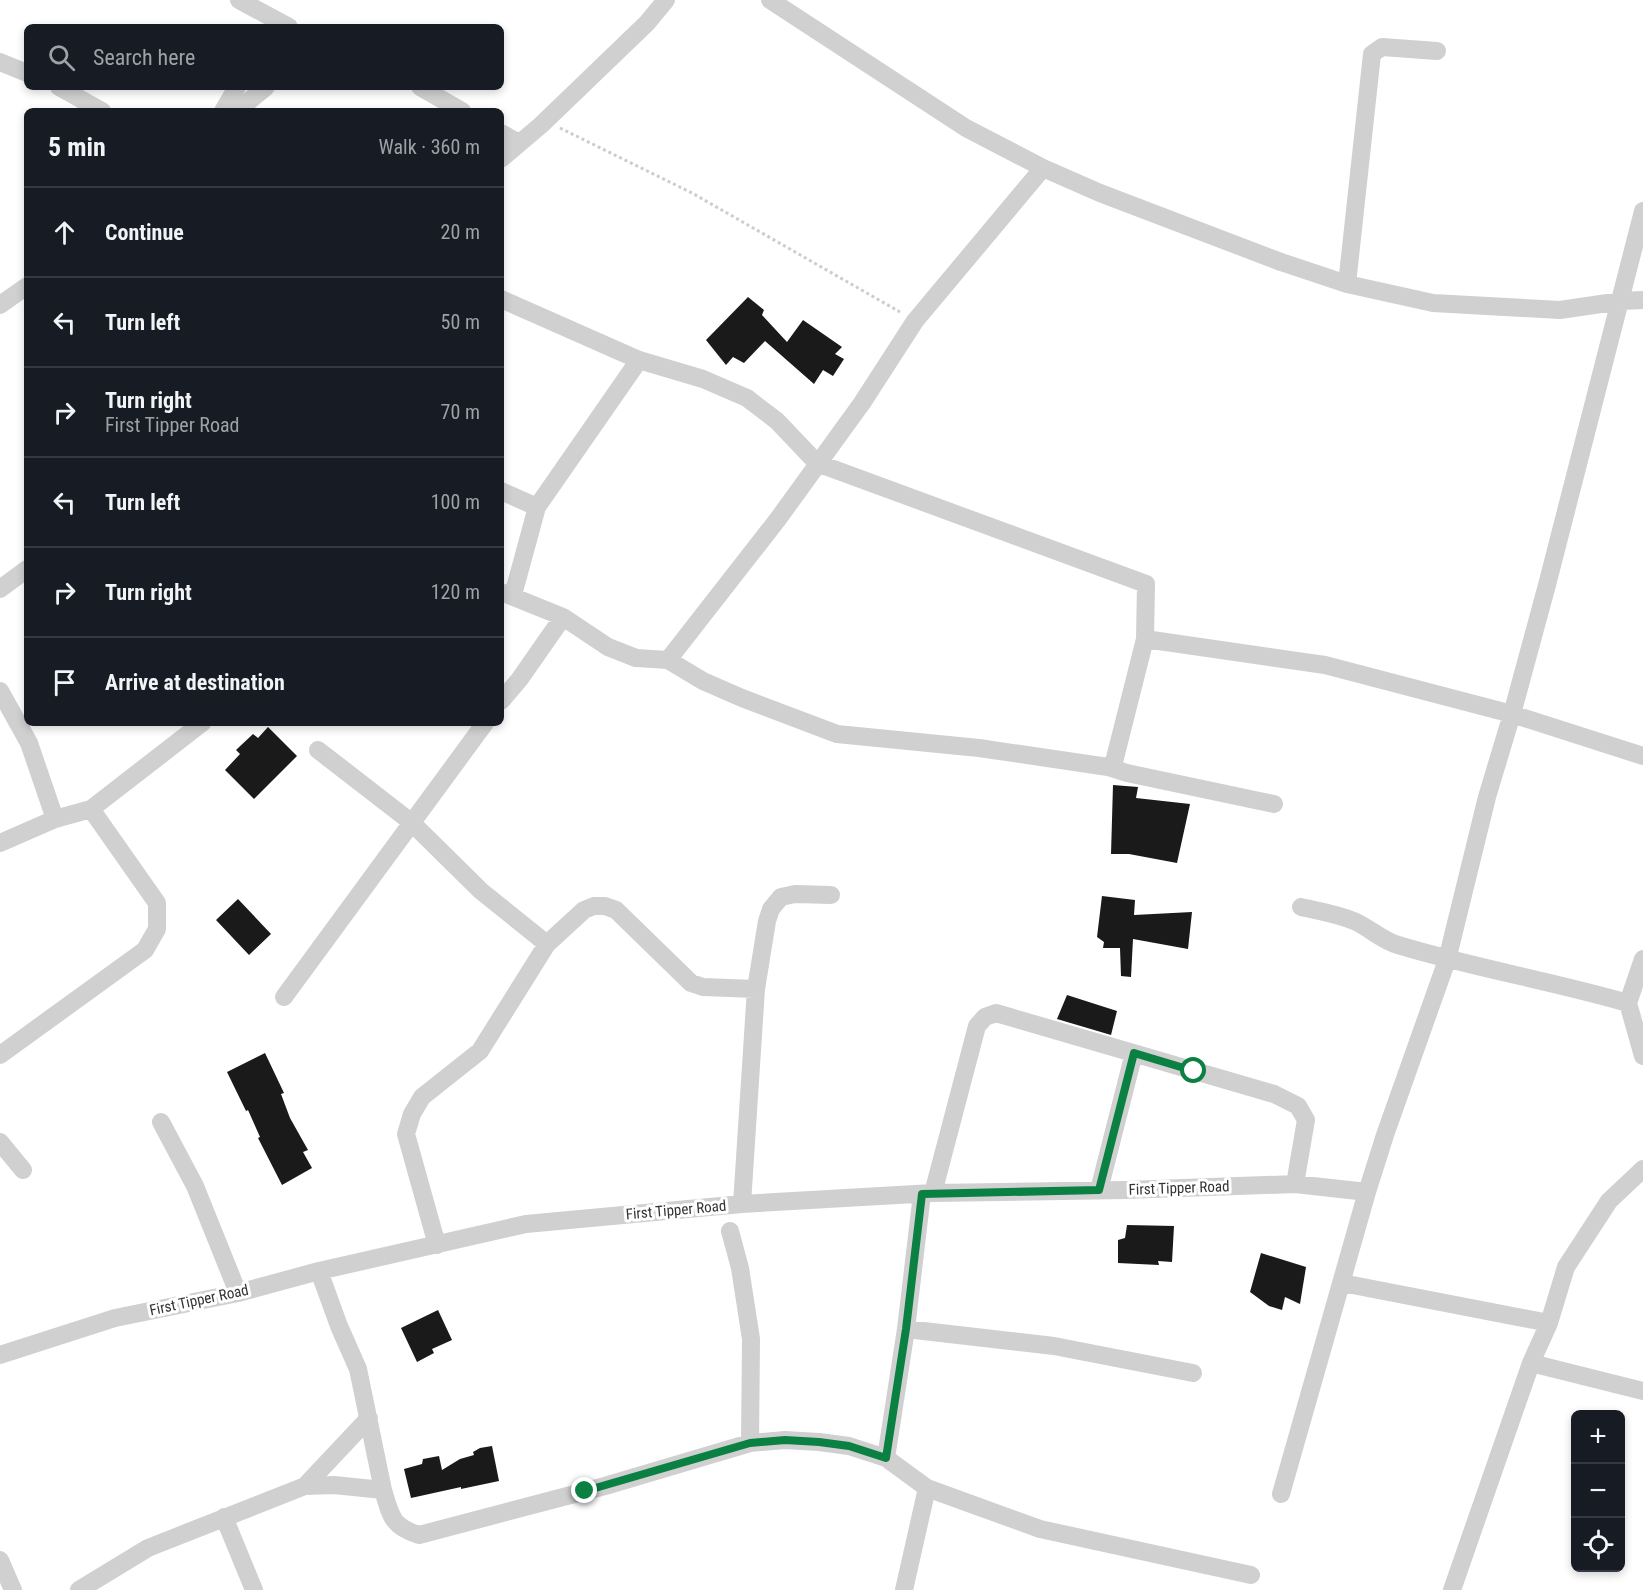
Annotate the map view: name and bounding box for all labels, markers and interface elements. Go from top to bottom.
search box [24,24,504,90]
icon: search [45,41,78,74]
text: Search here [93,45,195,70]
text: 5 min [48,132,106,162]
text: Walk · 360 m [379,135,480,159]
icon: ahead [48,216,81,249]
text: Continue [105,220,184,245]
text: 20 m [441,220,480,244]
icon: left [48,306,81,339]
text: Turn left [105,310,180,335]
text: 50 m [441,310,480,334]
text: Turn right [105,388,192,413]
icon: right [48,396,81,429]
text: 70 m [441,400,480,424]
text: First Tipper Road [105,413,239,437]
icon: left [48,486,81,519]
text: Turn left [105,490,180,515]
text: 100 m [431,490,480,514]
icon: right [48,576,81,609]
text: Turn right [105,580,192,605]
text: 120 m [431,580,480,604]
icon: arrive [48,666,81,699]
text: Arrive at destination [105,670,285,695]
route start [1180,1057,1206,1083]
street label: First Tipper Road [1128,1177,1230,1199]
street label: First Tipper Road [625,1197,727,1223]
street label: First Tipper Road [148,1281,250,1319]
map controls [1571,1410,1625,1572]
button: + [1571,1410,1625,1464]
button: − [1571,1464,1625,1518]
route end [571,1477,597,1503]
button: locate [1571,1518,1625,1572]

